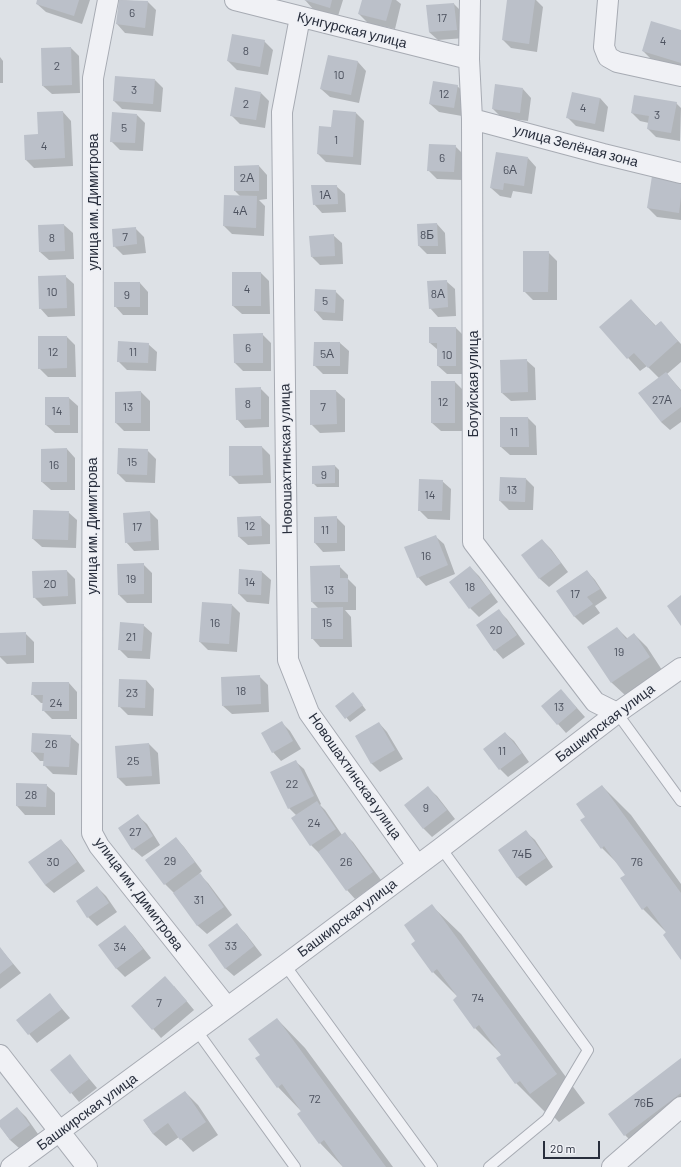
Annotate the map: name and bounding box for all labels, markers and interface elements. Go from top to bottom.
house number: 6 [129,6,135,20]
street label: Кунгурская улица [295,8,409,52]
house number: 17 [437,11,447,25]
house number: 4 [660,34,666,48]
house number: 8 [243,44,249,58]
house number: 2 [54,59,60,73]
house number: 10 [334,68,344,82]
house number: 3 [131,83,137,97]
house number: 12 [439,87,449,101]
house number: 2 [243,97,249,111]
house number: 4 [580,101,586,115]
house number: 3 [654,108,660,122]
house number: 5 [121,121,127,135]
street label: улица Зелёная зона [512,121,640,171]
street label: улица им. Димитрова [85,133,101,271]
house number: 1 [334,133,338,147]
house number: 4 [41,139,47,153]
house number: 6 [439,151,445,165]
house number: 6А [503,163,517,177]
house number: 2А [240,171,254,185]
house number: 1А [319,188,331,202]
house number: 4А [233,204,247,218]
house number: 8Б [420,228,434,242]
house number: 7 [122,230,128,244]
house number: 8 [49,231,55,245]
house number: 4 [244,282,250,296]
house number: 10 [47,285,57,299]
house number: 8А [431,287,445,301]
house number: 9 [124,288,130,302]
house number: 5 [322,294,328,308]
street label: Богуйская улица [465,331,481,437]
house number: 6 [245,341,251,355]
house number: 12 [48,345,58,359]
house number: 11 [129,345,137,359]
house number: 5А [320,347,334,361]
house number: 10 [442,348,452,362]
street label: Новошахтинская улица [276,383,296,535]
house number: 27А [652,393,672,407]
house number: 12 [438,395,448,409]
house number: 8 [245,397,251,411]
house number: 13 [123,400,133,414]
house number: 7 [320,400,326,414]
house number: 14 [52,404,62,418]
house number: 11 [510,425,518,439]
house number: 15 [127,455,137,469]
street label: улица им. Димитрова [84,457,100,595]
house number: 16 [49,458,59,472]
house number: 9 [321,468,327,482]
house number: 13 [507,483,517,497]
house number: 14 [425,488,435,502]
house number: 12 [245,519,255,533]
house number: 17 [132,520,142,534]
house number: 11 [321,523,329,537]
house number: 16 [421,549,431,563]
house number: 19 [126,572,136,586]
house number: 14 [245,575,255,589]
house number: 20 [43,577,57,591]
house number: 18 [465,580,475,594]
house number: 13 [324,583,334,597]
house number: 17 [570,587,580,601]
house number: 16 [210,616,220,630]
house number: 15 [322,616,332,630]
house number: 20 [489,623,503,637]
house number: 21 [126,630,136,644]
house number: 19 [614,645,624,659]
street label: Башкирская улица [552,680,658,766]
house number: 18 [236,684,246,698]
house number: 23 [126,686,138,700]
house number: 24 [49,696,63,710]
house number: 13 [554,700,564,714]
street label: Новошахтинская улица [305,709,405,843]
house number: 26 [45,737,57,751]
house number: 11 [498,744,506,758]
house number: 25 [127,754,139,768]
house number: 22 [286,777,298,791]
house number: 28 [25,788,37,802]
house number: 9 [423,801,429,815]
house number: 24 [307,816,321,830]
house number: 27 [129,825,141,839]
street label: улица им. Димитрова [91,834,187,954]
house number: 74Б [512,847,532,861]
house number: 29 [164,854,176,868]
house number: 30 [47,855,59,869]
house number: 26 [340,855,352,869]
house number: 76 [631,855,643,869]
street label: Башкирская улица [294,875,400,961]
house number: 31 [194,893,204,907]
house number: 33 [225,939,237,953]
house number: 34 [114,940,126,954]
house number: 74 [472,991,484,1005]
house number: 7 [156,996,162,1010]
street label: Башкирская улица [34,1070,140,1154]
house number: 72 [309,1092,321,1106]
house number: 76Б [634,1096,654,1110]
scale bar [545,1133,602,1159]
text: 20 m [550,1141,576,1155]

